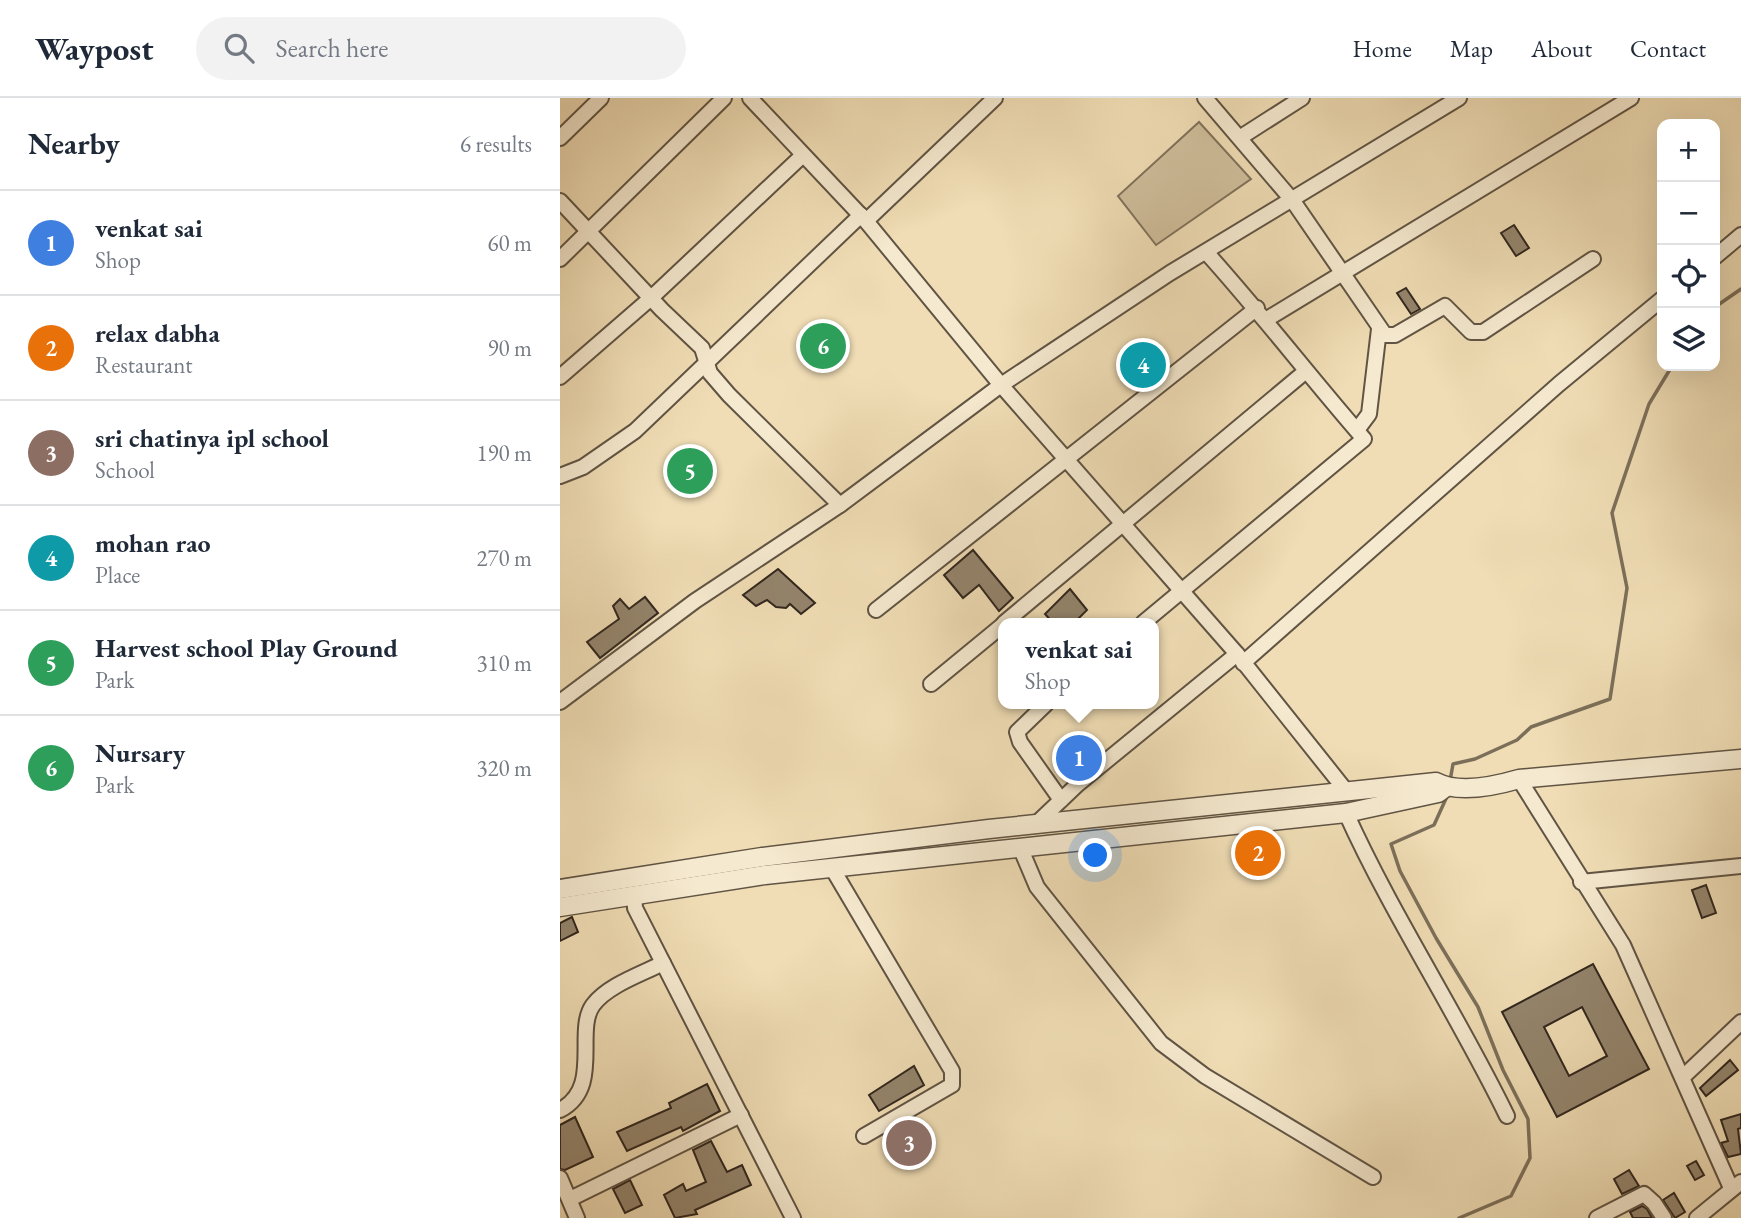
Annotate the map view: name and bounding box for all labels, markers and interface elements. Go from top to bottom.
search box [196,17,686,80]
text: Waypost [35,27,154,70]
icon: search [220,29,258,67]
text: Search here [276,31,388,65]
text: Home [1352,33,1412,64]
text: Map [1450,33,1493,64]
text: About [1531,33,1592,64]
text: Contact [1630,33,1706,64]
map controls [1657,119,1720,371]
button: + [1657,119,1720,182]
text: Nearby [28,124,120,163]
text: 6 results [460,129,532,159]
button: − [1657,182,1720,245]
text: venkat sai [95,211,203,245]
text: 1 [45,228,57,258]
text: 60 m [487,228,532,258]
text: Shop [95,245,141,275]
button: locate [1657,245,1720,308]
button: layers [1657,308,1720,371]
text: relax dabha [95,316,220,350]
pin: 6 [800,320,846,372]
text: 2 [45,333,57,363]
text: 90 m [487,333,532,363]
pin: 4 [1120,339,1166,391]
text: Restaurant [95,350,193,380]
text: sri chatinya ipl school [95,421,329,455]
text: 3 [45,438,57,468]
text: 190 m [476,438,532,468]
pin: 5 [667,445,713,497]
text: School [95,455,155,485]
text: mohan rao [95,526,211,560]
text: 4 [45,543,57,573]
text: 270 m [476,543,532,573]
text: Place [95,560,140,590]
popup [998,618,1159,709]
text: Harvest school Play Ground [95,631,398,665]
text: venkat sai [1025,632,1132,666]
text: 5 [45,648,57,678]
text: 310 m [476,648,532,678]
text: Park [95,665,134,695]
text: Shop [1025,666,1071,696]
pin: 1 [1056,732,1102,784]
text: Nursary [95,736,185,770]
text: 6 [45,753,57,783]
text: 320 m [476,753,532,783]
text: Park [95,770,134,800]
pin: 2 [1235,827,1281,879]
your location [1078,838,1112,872]
pin: 3 [886,1117,932,1169]

